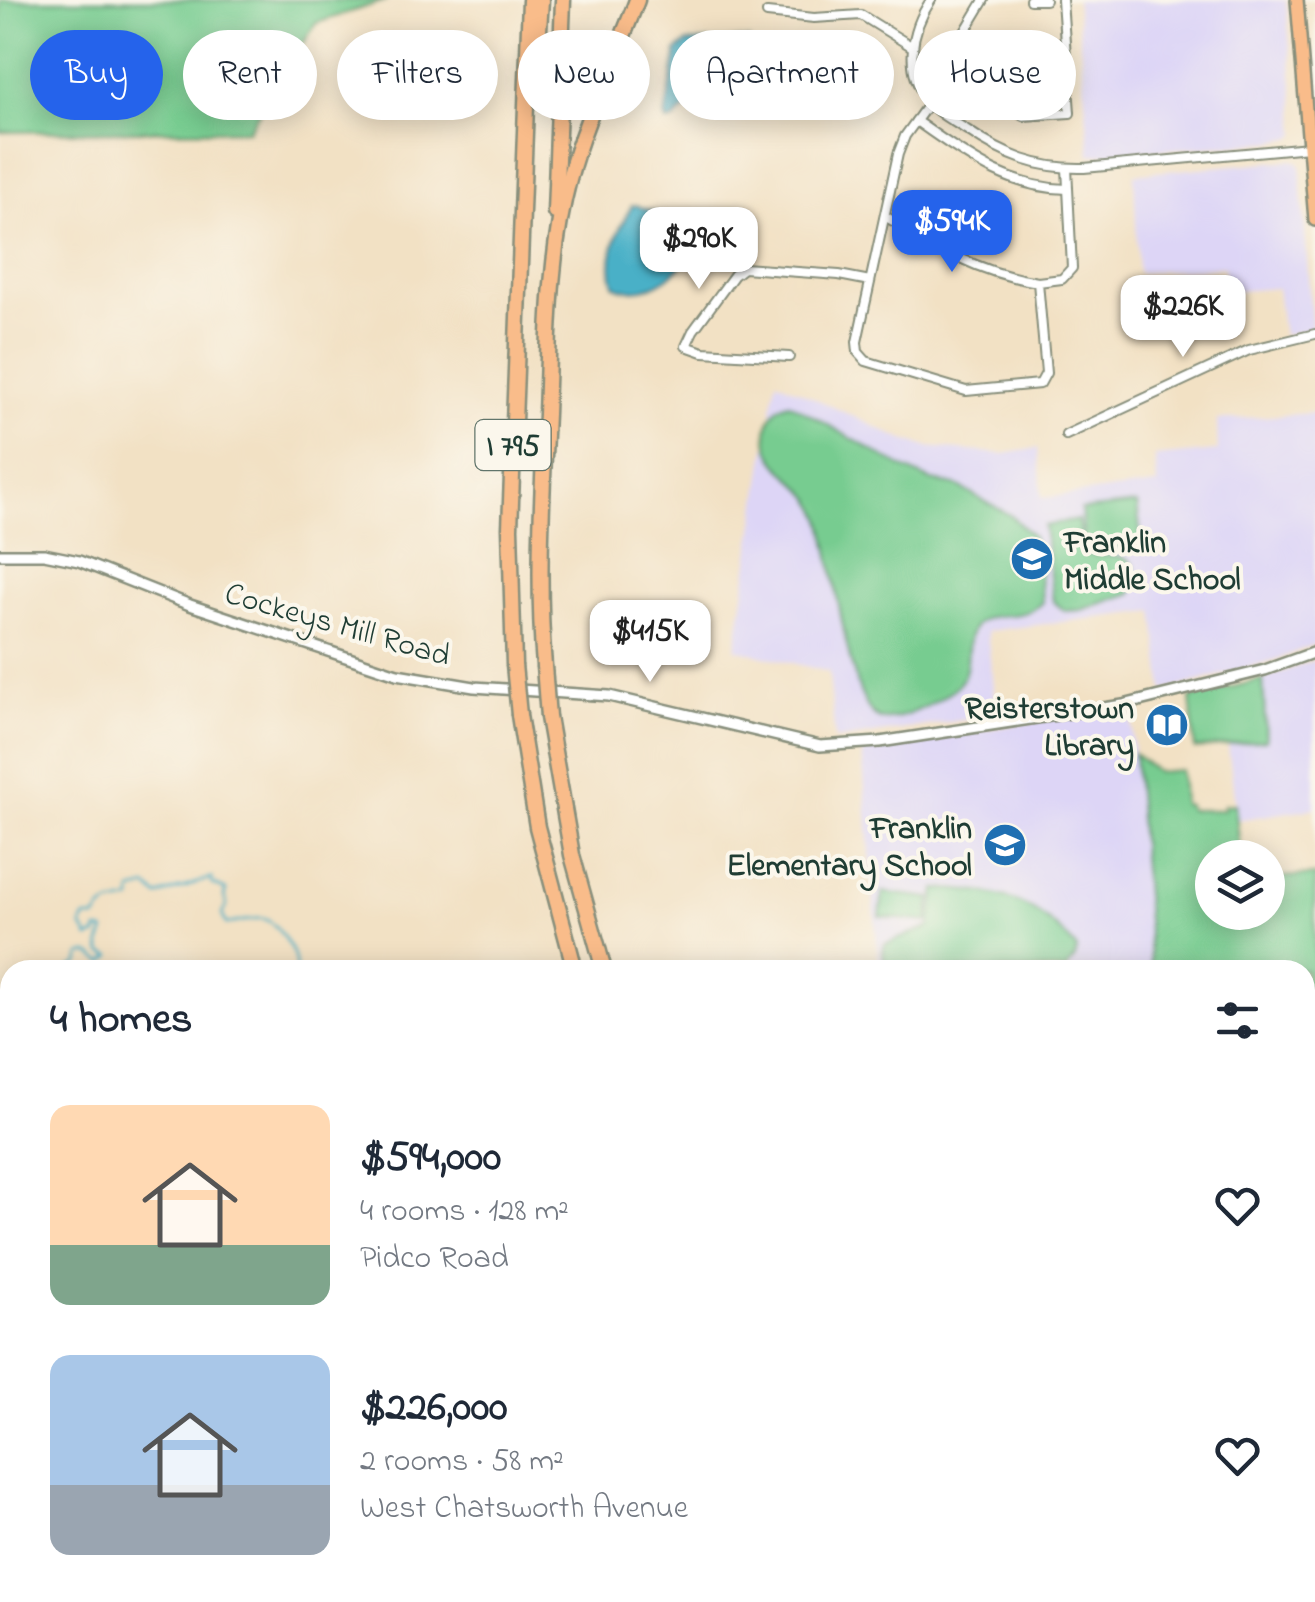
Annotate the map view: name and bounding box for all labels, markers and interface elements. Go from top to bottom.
chip: Buy [30,30,163,120]
chip: Rent [183,30,317,120]
chip: Filters [337,30,498,120]
chip: New [518,30,650,120]
chip: Apartment [670,30,894,120]
chip: House [914,30,1076,120]
pin: $594K [882,190,1022,275]
text: $594K [914,199,990,246]
pin: $290K [629,207,769,292]
text: $290K [662,216,736,263]
pin: $226K [1113,275,1253,360]
text: $226K [1143,284,1223,331]
road number: I 795 [476,420,550,470]
place label: Franklin Middle School [1062,521,1241,605]
school or university icon: Franklin Middle School [1009,536,1055,582]
street label: Cockeys Mill Road [219,572,455,681]
pin: $415K [580,600,720,685]
text: $415K [612,609,688,656]
place label: Reisterstown Library [964,687,1134,772]
library icon: Reisterstown Library [1144,702,1190,748]
place label: Franklin Elementary School [727,807,972,892]
school or university icon: Franklin Elementary School [982,822,1028,868]
map controls [1195,840,1285,930]
button: layers [1195,840,1285,930]
text: 4 homes [50,990,192,1051]
icon: filters [1210,993,1265,1048]
text: $594,000 [360,1128,501,1189]
icon: home [130,1145,250,1265]
icon: heart [1210,1178,1265,1233]
text: 4 rooms · 128 m² [360,1189,569,1236]
text: Pidco Road [360,1236,509,1283]
text: $226,000 [360,1378,507,1439]
icon: home [130,1395,250,1515]
icon: heart [1210,1428,1265,1483]
text: 2 rooms · 58 m² [360,1439,564,1486]
text: West Chatsworth Avenue [360,1486,688,1533]

